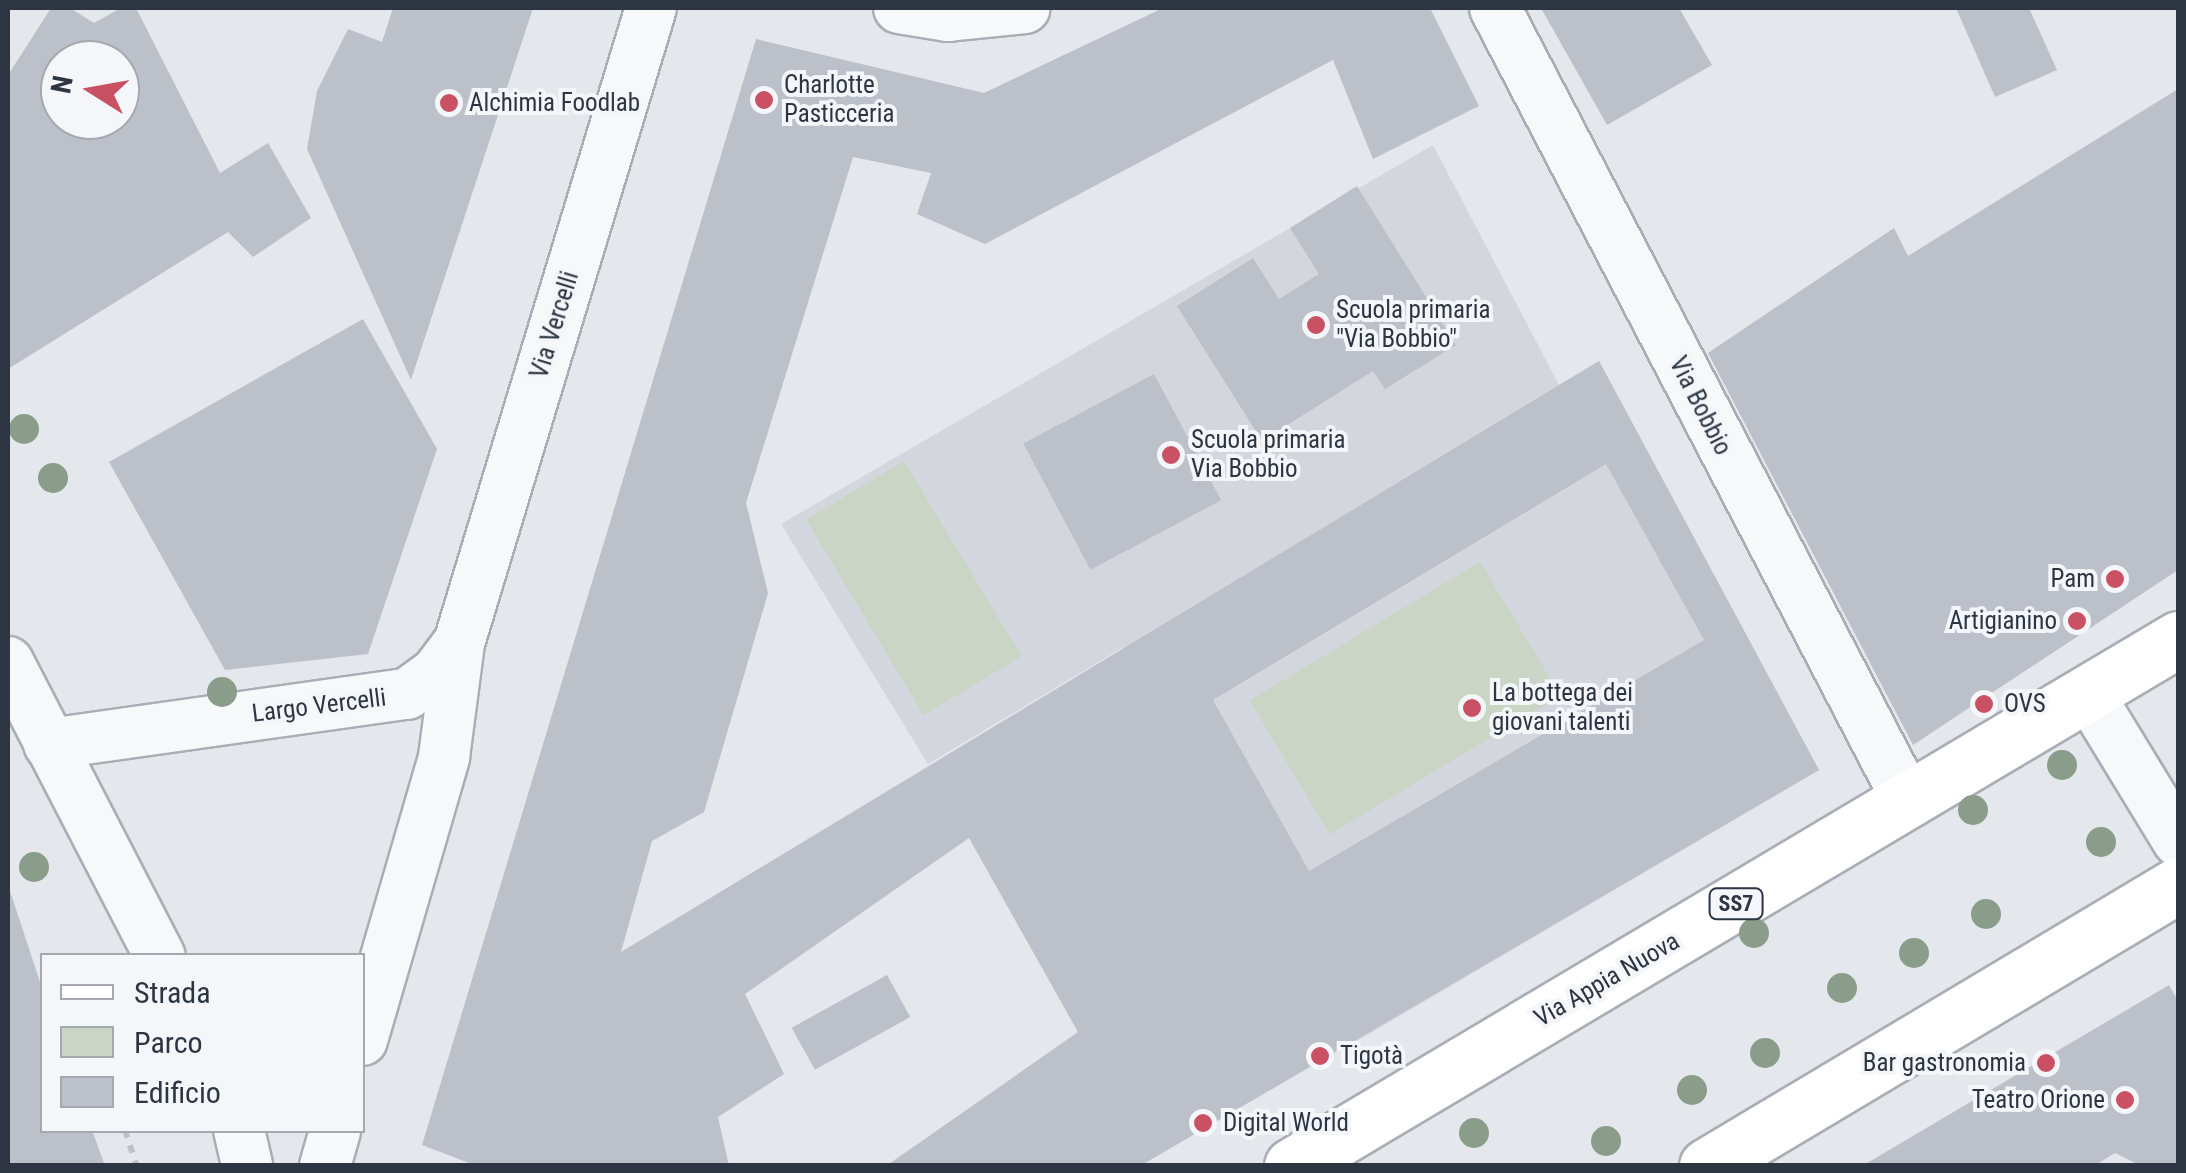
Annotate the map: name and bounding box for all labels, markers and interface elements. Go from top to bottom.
north arrow [40,40,140,140]
place label: Charlotte Pasticceria [784,71,894,130]
text: N [44,73,80,96]
place label: Alchimia Foodlab [469,88,640,118]
marker: Charlotte Pasticceria [753,89,775,111]
marker: Alchimia Foodlab [438,92,460,114]
street label: Via Vercelli [524,268,586,382]
place label: Scuola primaria "Via Bobbio" [1336,296,1490,355]
marker: Scuola primaria "Via Bobbio" [1305,314,1327,336]
street label: Via Bobbio [1662,352,1738,460]
place label: Scuola primaria Via Bobbio [1191,426,1345,485]
marker: Scuola primaria Via Bobbio [1160,444,1182,466]
place label: Pam [2050,564,2095,594]
marker: Pam [2104,568,2126,590]
place label: Artigianino [1949,606,2057,636]
marker: Artigianino [2066,610,2088,632]
place label: La bottega dei giovani talenti [1492,679,1633,738]
street label: Largo Vercelli [250,683,388,729]
place label: OVS [2004,689,2046,719]
marker: OVS [1973,693,1995,715]
marker: La bottega dei giovani talenti [1461,697,1483,719]
road number: SS7 [1708,887,1764,921]
street label: Via Appia Nuova [1529,926,1685,1034]
legend [40,953,365,1133]
text: Strada [134,975,211,1010]
text: Parco [134,1025,203,1060]
place label: Tigotà [1340,1041,1403,1071]
marker: Tigotà [1309,1045,1331,1067]
place label: Bar gastronomia [1863,1048,2026,1078]
marker: Bar gastronomia [2035,1052,2057,1074]
text: Edificio [134,1075,221,1110]
place label: Teatro Orione [1972,1085,2105,1115]
marker: Teatro Orione [2114,1089,2136,1111]
place label: Digital World [1223,1108,1349,1138]
marker: Digital World [1192,1112,1214,1134]

